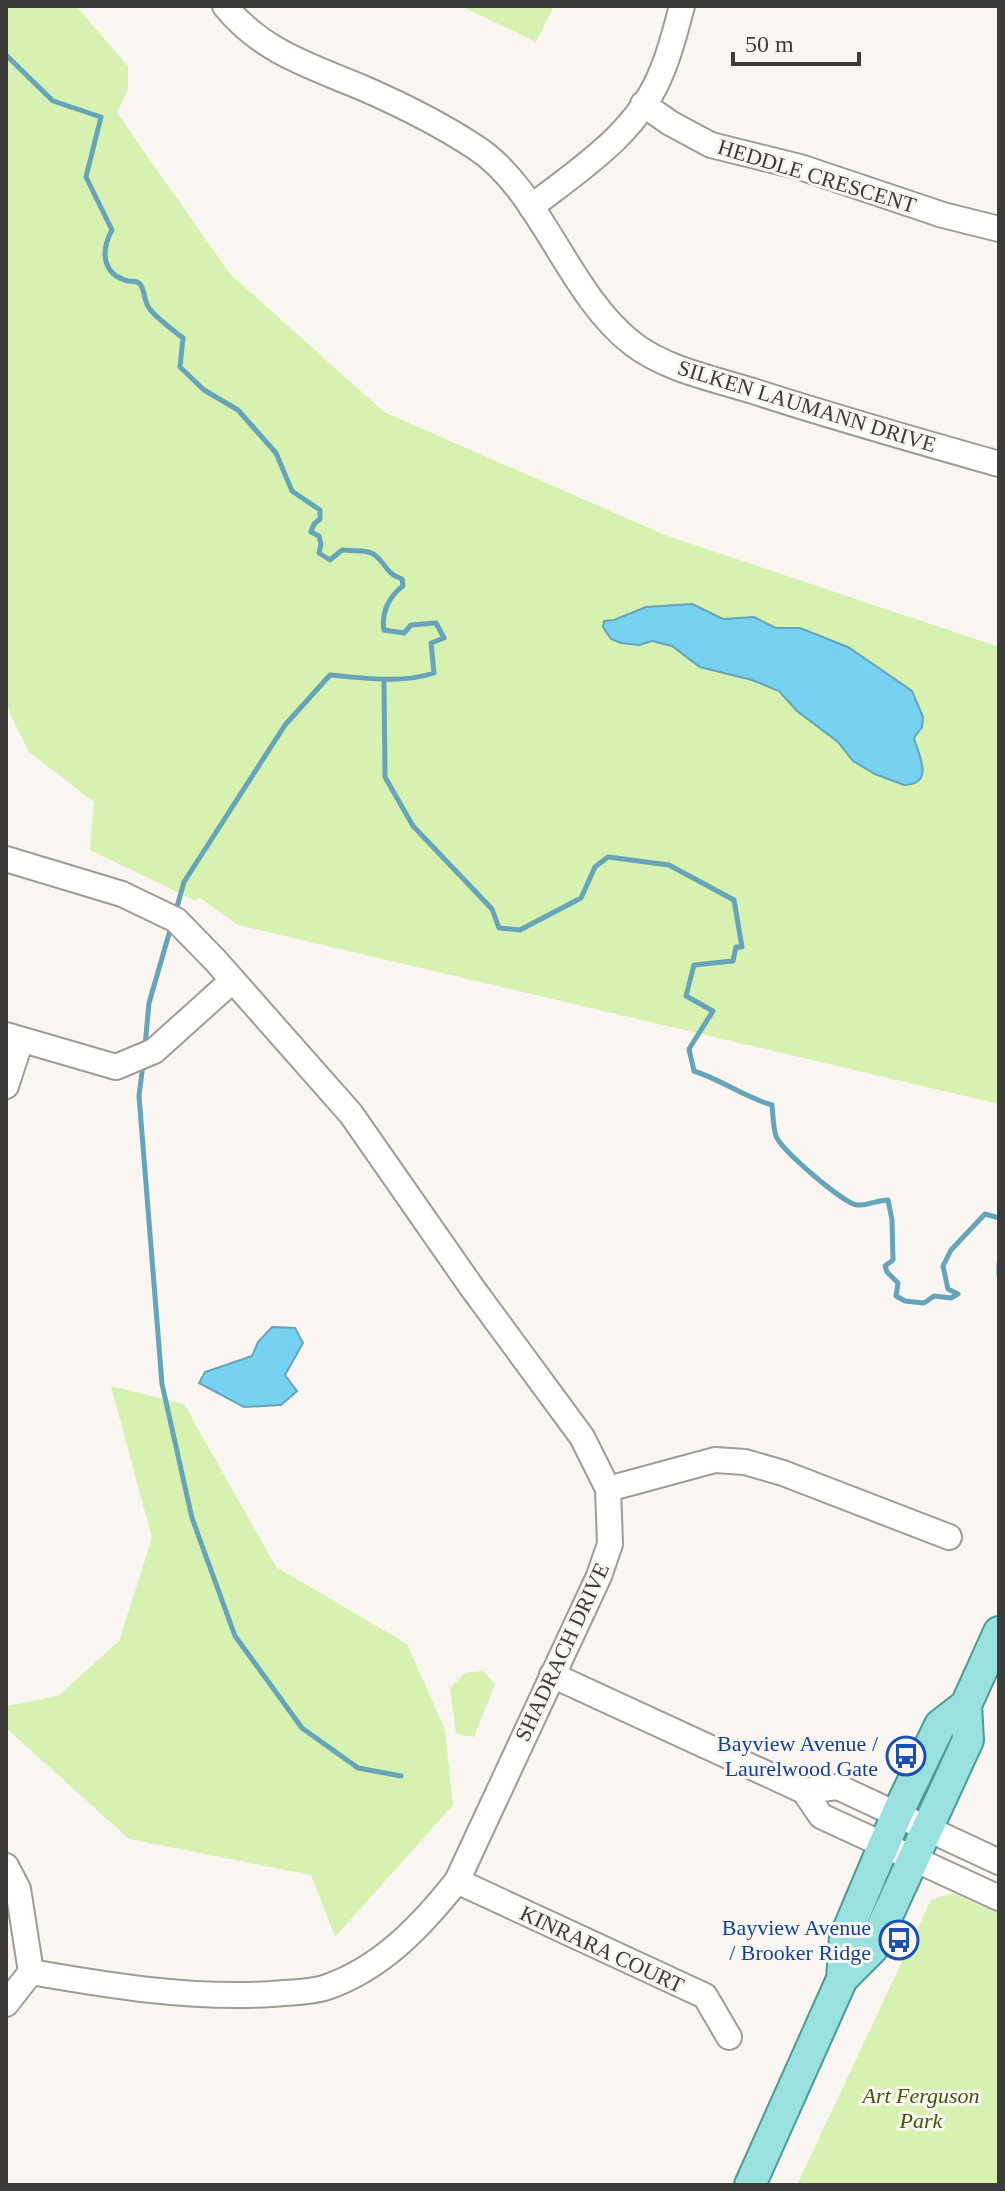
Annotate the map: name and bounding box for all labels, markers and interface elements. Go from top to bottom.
scale bar [733,16,859,66]
text: 50 m [745,31,794,57]
street label: HEDDLE CRESCENT [715,134,920,218]
street label: SILKEN LAUMANN DRIVE [675,355,939,457]
street label: SHADRACH DRIVE [510,1559,614,1745]
place label: Bayview Avenue / Laurelwood Gate [717,1731,879,1781]
bus stop icon: Bayview Avenue / Laurelwood Gate [885,1735,927,1777]
street label: KINRARA COURT [516,1900,688,1998]
place label: Bayview Avenue / Brooker Ridge [722,1915,871,1965]
bus stop icon: Bayview Avenue / Brooker Ridge [878,1919,920,1961]
park label: Art Ferguson Park [860,2083,980,2133]

